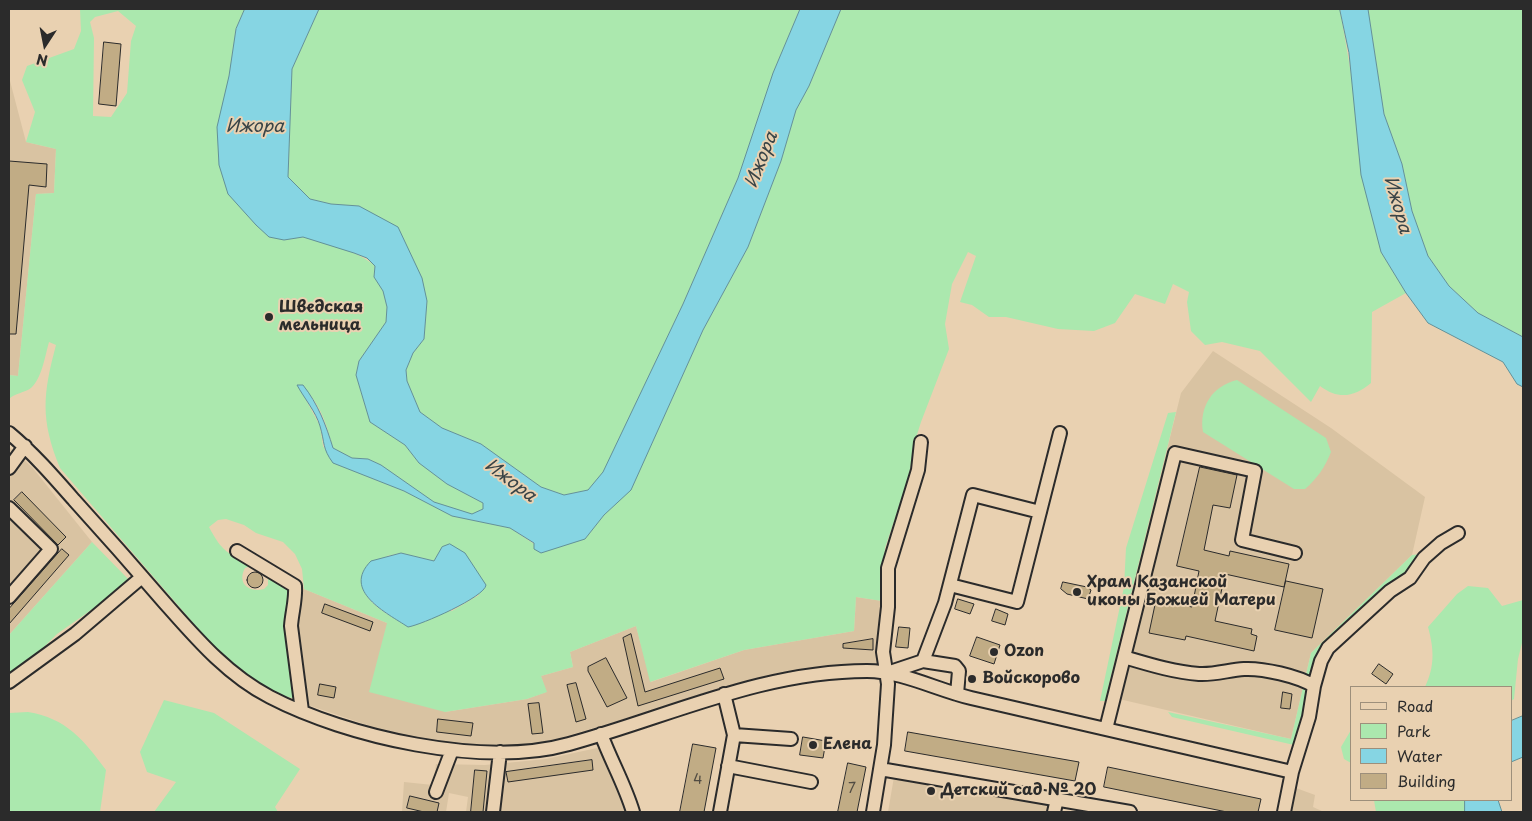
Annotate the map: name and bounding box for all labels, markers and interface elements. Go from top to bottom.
north arrow [20,20,70,70]
text: N [35,49,49,72]
water label: Ижора [226,116,284,138]
water label: Ижора [741,129,783,191]
water label: Ижора [1379,174,1415,236]
place label: Шведская мельница [279,298,363,336]
marker: Шведская мельница [263,311,275,323]
water label: Ижора [480,455,540,507]
place label: Храм Казанской иконы Божией Матери [1087,573,1276,611]
marker: Храм Казанской иконы Божией Матери [1071,586,1083,598]
place label: Ozon [1004,642,1044,662]
marker: Ozon [988,646,1000,658]
place label: Войскорово [982,669,1080,689]
marker: Войскорово [966,673,978,685]
legend [1350,686,1512,801]
text: Road [1397,694,1433,717]
text: Park [1397,719,1431,742]
place label: Елена [823,735,872,755]
marker: Елена [807,739,819,751]
text: Water [1397,744,1442,767]
text: Building [1397,769,1456,792]
house number: 4 [693,772,703,788]
house number: 7 [848,781,856,797]
place label: Детский сад № 20 [941,781,1096,801]
marker: Детский сад № 20 [925,785,937,797]

